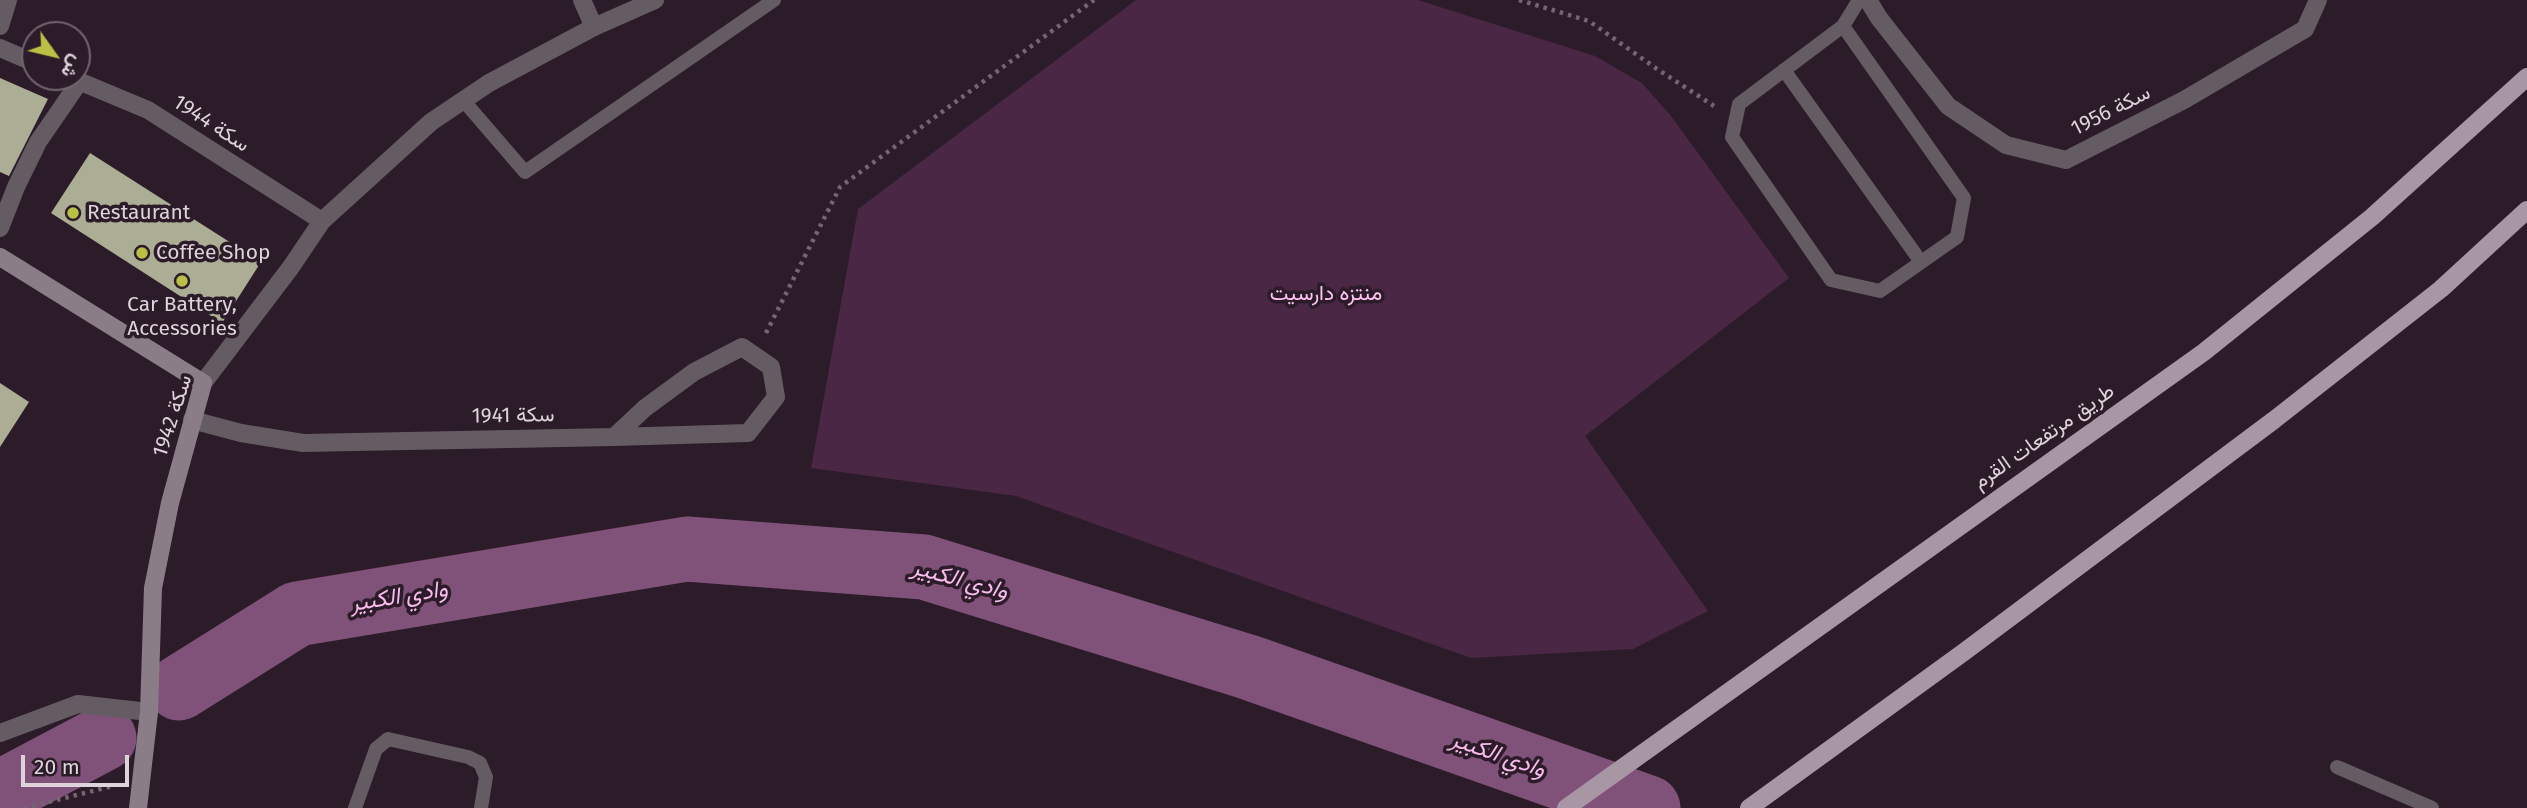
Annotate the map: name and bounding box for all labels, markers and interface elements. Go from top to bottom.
north arrow [21,21,91,91]
text: ش [56,51,88,83]
street label: سكة 1956 [2067,80,2155,142]
street label: سكة 1944 [168,90,254,158]
place label: Restaurant [87,200,190,226]
marker: Restaurant [65,205,81,221]
place label: Coffee Shop [156,240,270,266]
marker: Coffee Shop [134,245,150,261]
marker: Car Battery, Accessories [174,273,190,289]
park label: منتزه دارسيت [1270,281,1382,307]
place label: Car Battery, Accessories [127,292,237,342]
street label: سكة 1942 [148,372,198,460]
street label: طريق مرتفعات القرم [1969,379,2119,495]
street label: سكة 1941 [471,403,555,429]
water label: وادي الكبير [909,554,1011,606]
water label: وادي الكبير [348,576,450,618]
water label: وادي الكبير [1447,726,1549,784]
scale bar [24,742,133,786]
text: 20 m [34,754,80,780]

